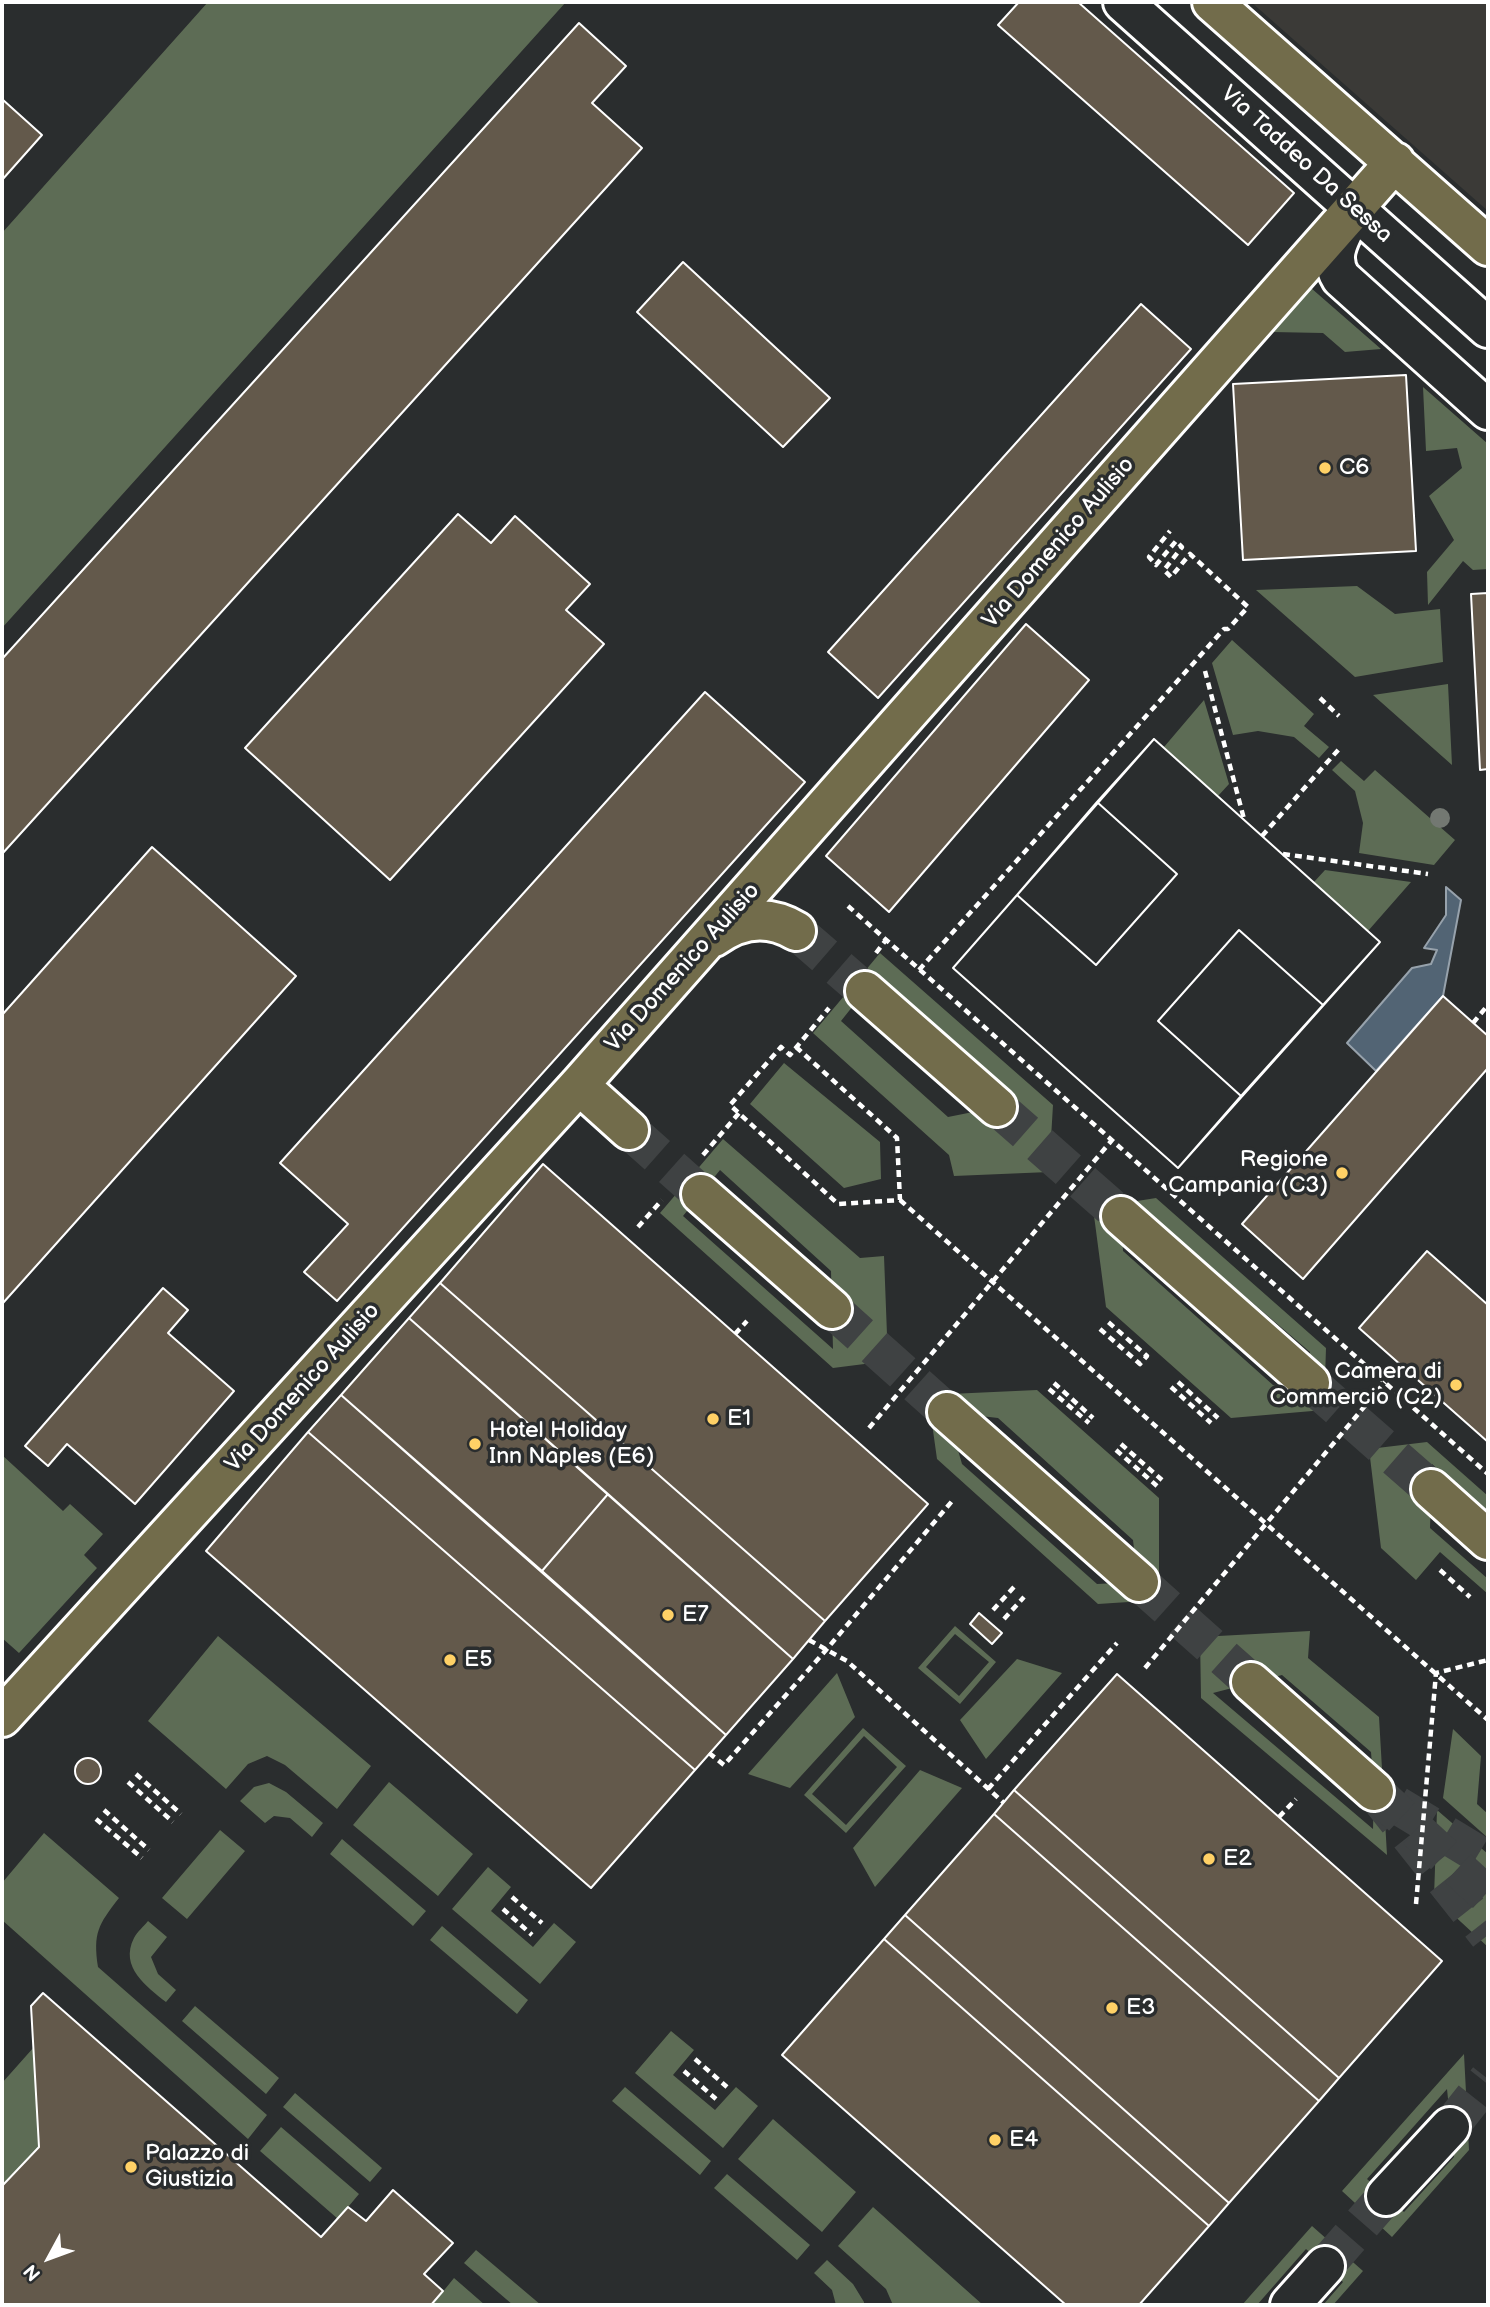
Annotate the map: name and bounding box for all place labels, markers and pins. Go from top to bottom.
place label: C6 [1339,454,1369,482]
marker: C6 [1317,460,1333,476]
place label: Regione Campania (C3) [1168,1146,1328,1200]
marker: Regione Campania (C3) [1334,1165,1350,1181]
place label: Camera di Commercio (C2) [1269,1358,1442,1412]
marker: Camera di Commercio (C2) [1448,1377,1464,1393]
place label: E1 [727,1405,751,1433]
marker: E1 [705,1411,721,1427]
place label: Hotel Holiday Inn Naples (E6) [489,1417,654,1471]
marker: Hotel Holiday Inn Naples (E6) [467,1436,483,1452]
place label: E7 [682,1601,708,1629]
marker: E7 [660,1607,676,1623]
place label: E5 [464,1646,492,1674]
marker: E5 [442,1652,458,1668]
place label: E2 [1223,1845,1252,1873]
marker: E2 [1201,1851,1217,1867]
place label: E3 [1126,1994,1155,2022]
marker: E3 [1104,2000,1120,2016]
place label: E4 [1009,2126,1038,2154]
marker: E4 [987,2132,1003,2148]
place label: Palazzo di Giustizia [145,2140,249,2194]
marker: Palazzo di Giustizia [123,2159,139,2175]

